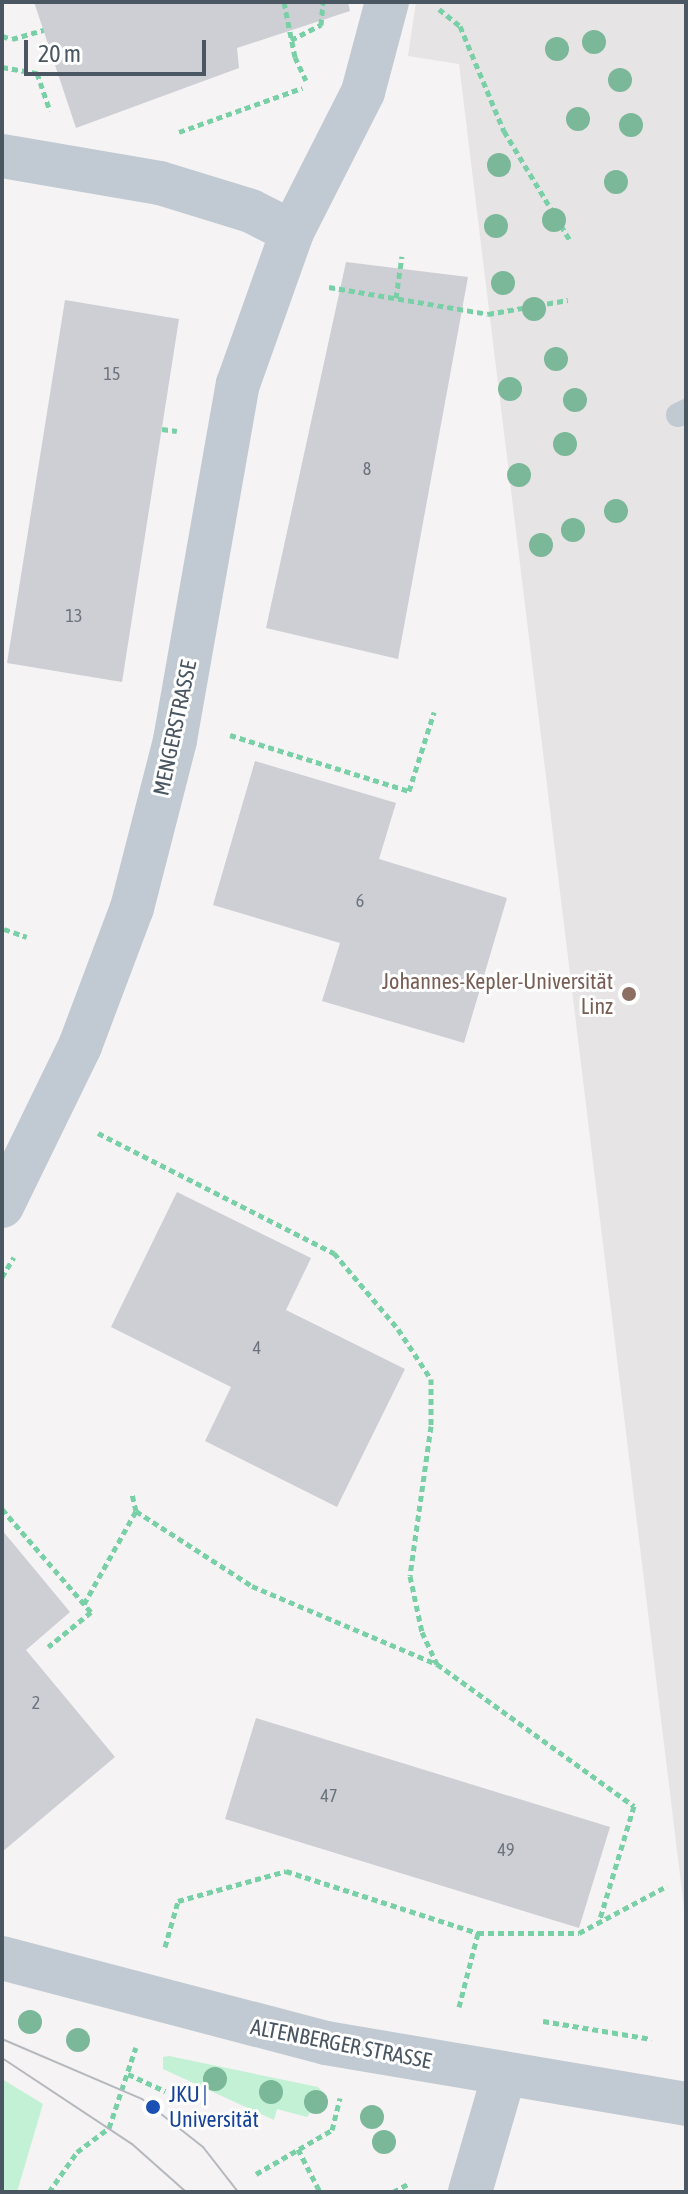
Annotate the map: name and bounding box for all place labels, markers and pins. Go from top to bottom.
place label: Johannes-Kepler-Universität Linz [382,968,613,1020]
marker: Johannes-Kepler-Universität Linz [620,985,638,1003]
place label: JKU | Universität [169,2081,259,2132]
marker: JKU | Universität [144,2098,162,2116]

